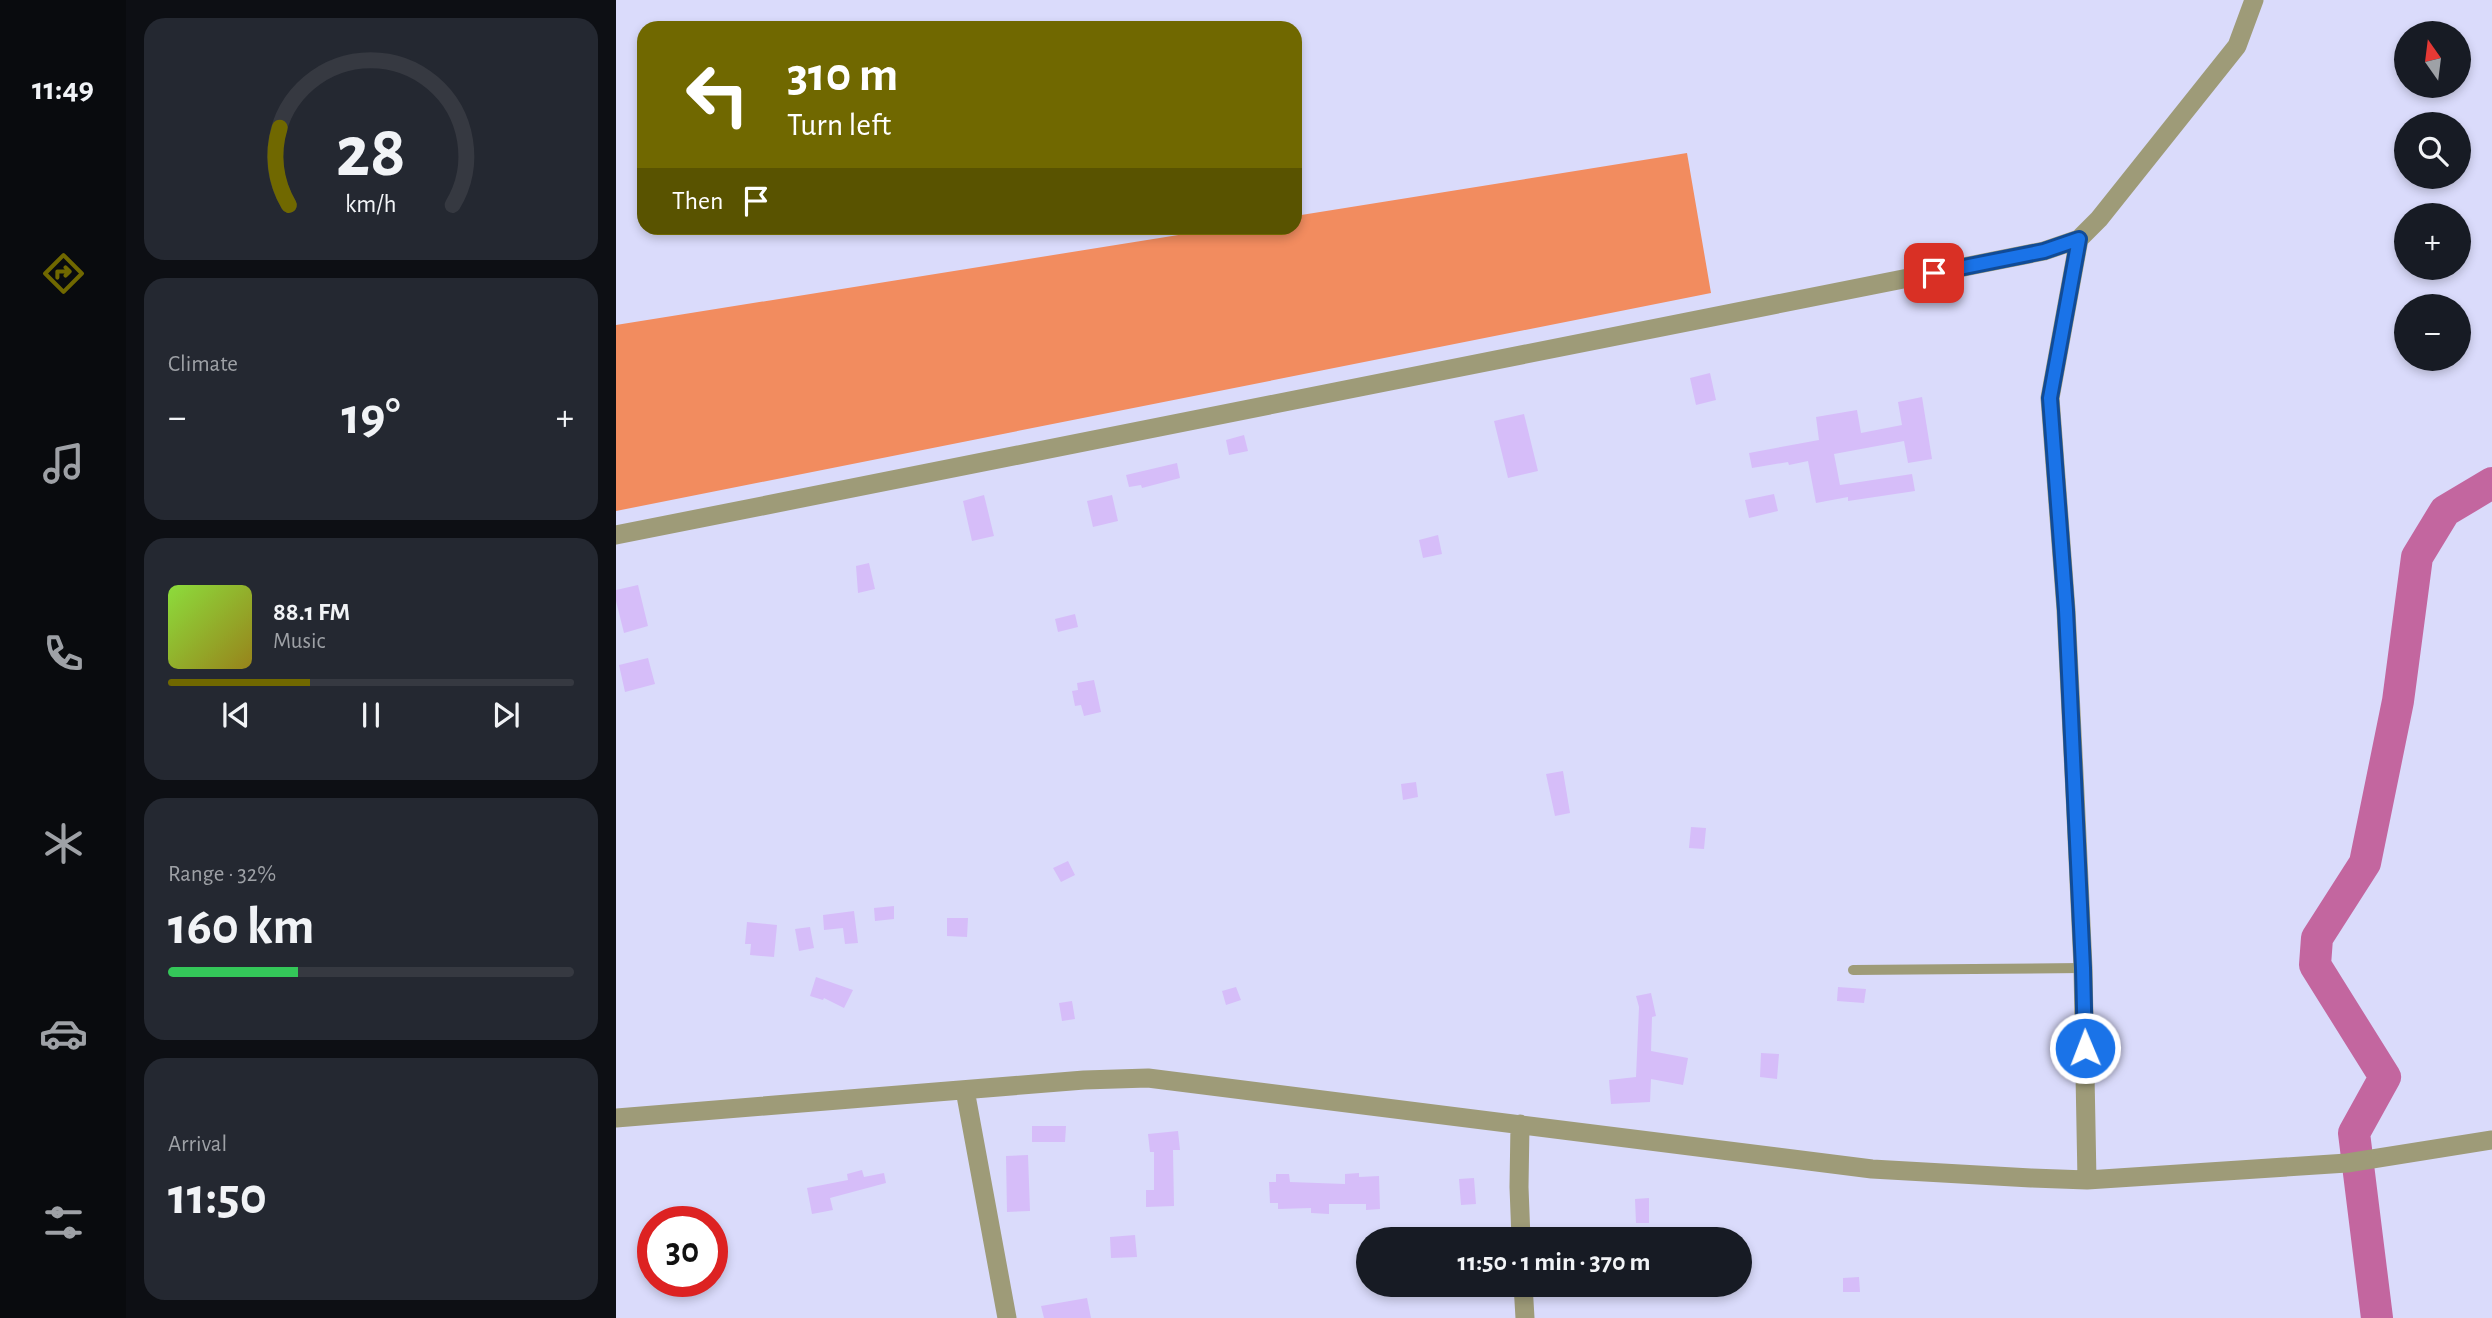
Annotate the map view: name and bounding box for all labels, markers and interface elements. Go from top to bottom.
north arrow [2394,21,2471,98]
map controls [2394,21,2471,371]
icon: left [672,49,763,140]
text: 310 m [787,51,898,100]
text: 11:49 [32,73,94,105]
text: Turn left [787,109,891,141]
button: search [2394,112,2471,189]
text: 28 [336,117,406,190]
icon: arrive [737,182,775,220]
text: Then [672,188,723,214]
text: km/h [345,192,397,217]
button: + [2394,203,2471,280]
pin [1904,243,1964,303]
icon: directions [39,249,88,298]
icon: arrive [1915,254,1953,292]
button: − [2394,294,2471,371]
text: Climate [168,353,238,376]
text: 19° [341,391,401,443]
text: − [168,399,186,437]
text: + [556,399,574,437]
icon: music [39,439,88,488]
text: 88.1 FM [273,599,350,625]
icon: phone [39,629,88,678]
text: Music [273,630,325,653]
icon: previous [217,696,255,734]
icon: pause [352,696,390,734]
icon: next [487,696,525,734]
icon: climate [39,819,88,868]
text: Range · 32% [168,863,276,886]
text: 160 km [168,901,314,953]
icon: car [39,1009,88,1058]
position arrow [2048,1011,2122,1085]
text: Arrival [168,1133,227,1156]
text: 11:50 [168,1171,267,1223]
icon: filters [39,1198,88,1247]
speed limit sign: 30 [637,1206,728,1297]
text: 11:50 · 1 min · 370 m [1458,1249,1650,1275]

